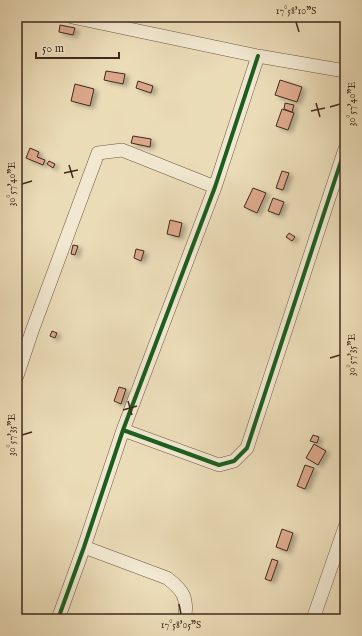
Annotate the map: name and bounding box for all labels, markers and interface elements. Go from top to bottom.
text: 17°58'10"S [276,5,316,18]
scale bar [36,34,119,60]
text: 50 m [42,41,64,56]
text: 30°57'40"E [346,82,359,126]
text: 30°57'40"E [6,162,19,206]
text: 30°57'35"E [346,334,359,376]
text: 30°57'35"E [6,414,19,456]
text: 17°58'05"S [161,619,201,632]

